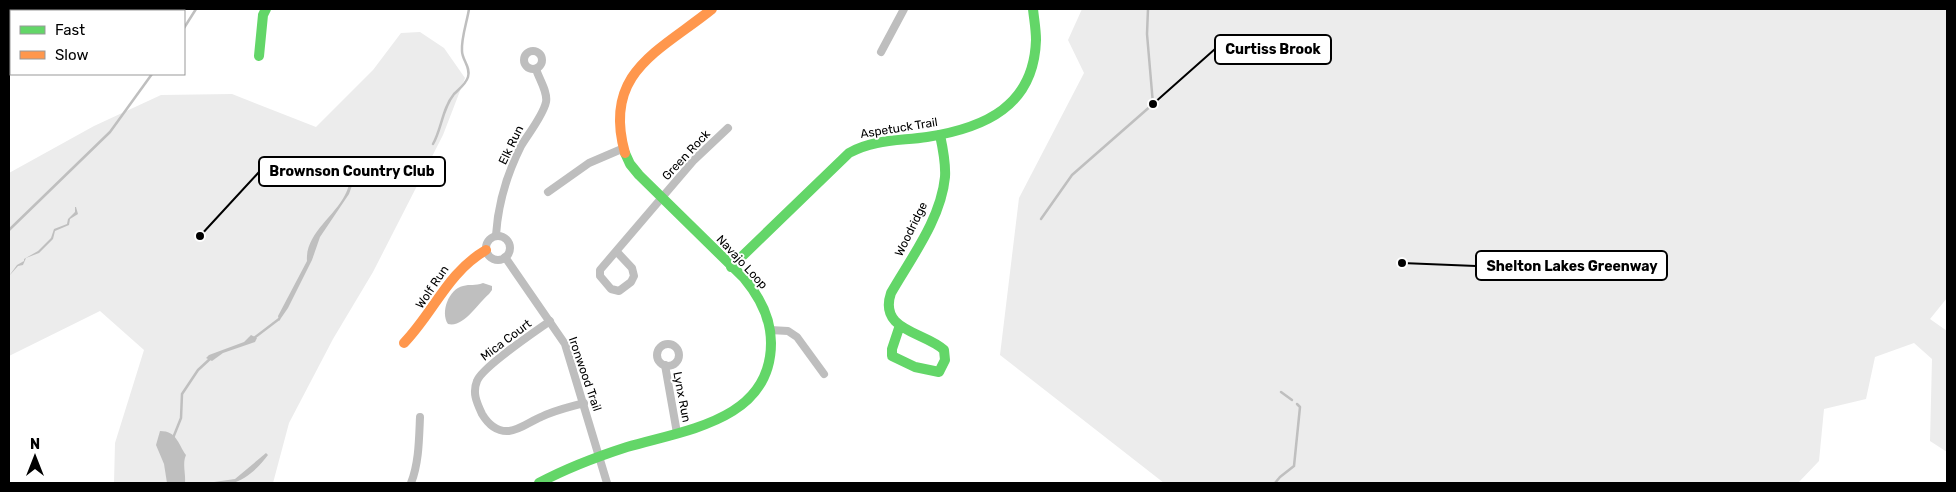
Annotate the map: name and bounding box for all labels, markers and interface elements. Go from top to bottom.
legend [10,10,185,75]
text: Fast [55,21,85,39]
callout: Curtiss Brook [1215,35,1331,64]
text: Curtiss Brook [1225,41,1322,58]
text: Slow [55,46,88,64]
street label: Aspetuck Trail [859,115,939,141]
street label: Elk Run [496,123,526,167]
street label: Green Rock [659,126,713,183]
callout: Brownson Country Club [259,157,445,186]
text: Brownson Country Club [269,163,435,180]
street label: Woodridge [892,199,930,258]
street label: Navajo Loop [714,232,770,292]
callout: Shelton Lakes Greenway [1476,251,1667,280]
text: Shelton Lakes Greenway [1486,258,1658,275]
street label: Wolf Run [413,263,451,311]
street label: Mica Court [478,316,534,364]
street label: Ironwood Trail [566,335,604,413]
street label: Lynx Run [670,371,694,423]
north arrow [10,432,60,482]
text: N [30,436,40,453]

